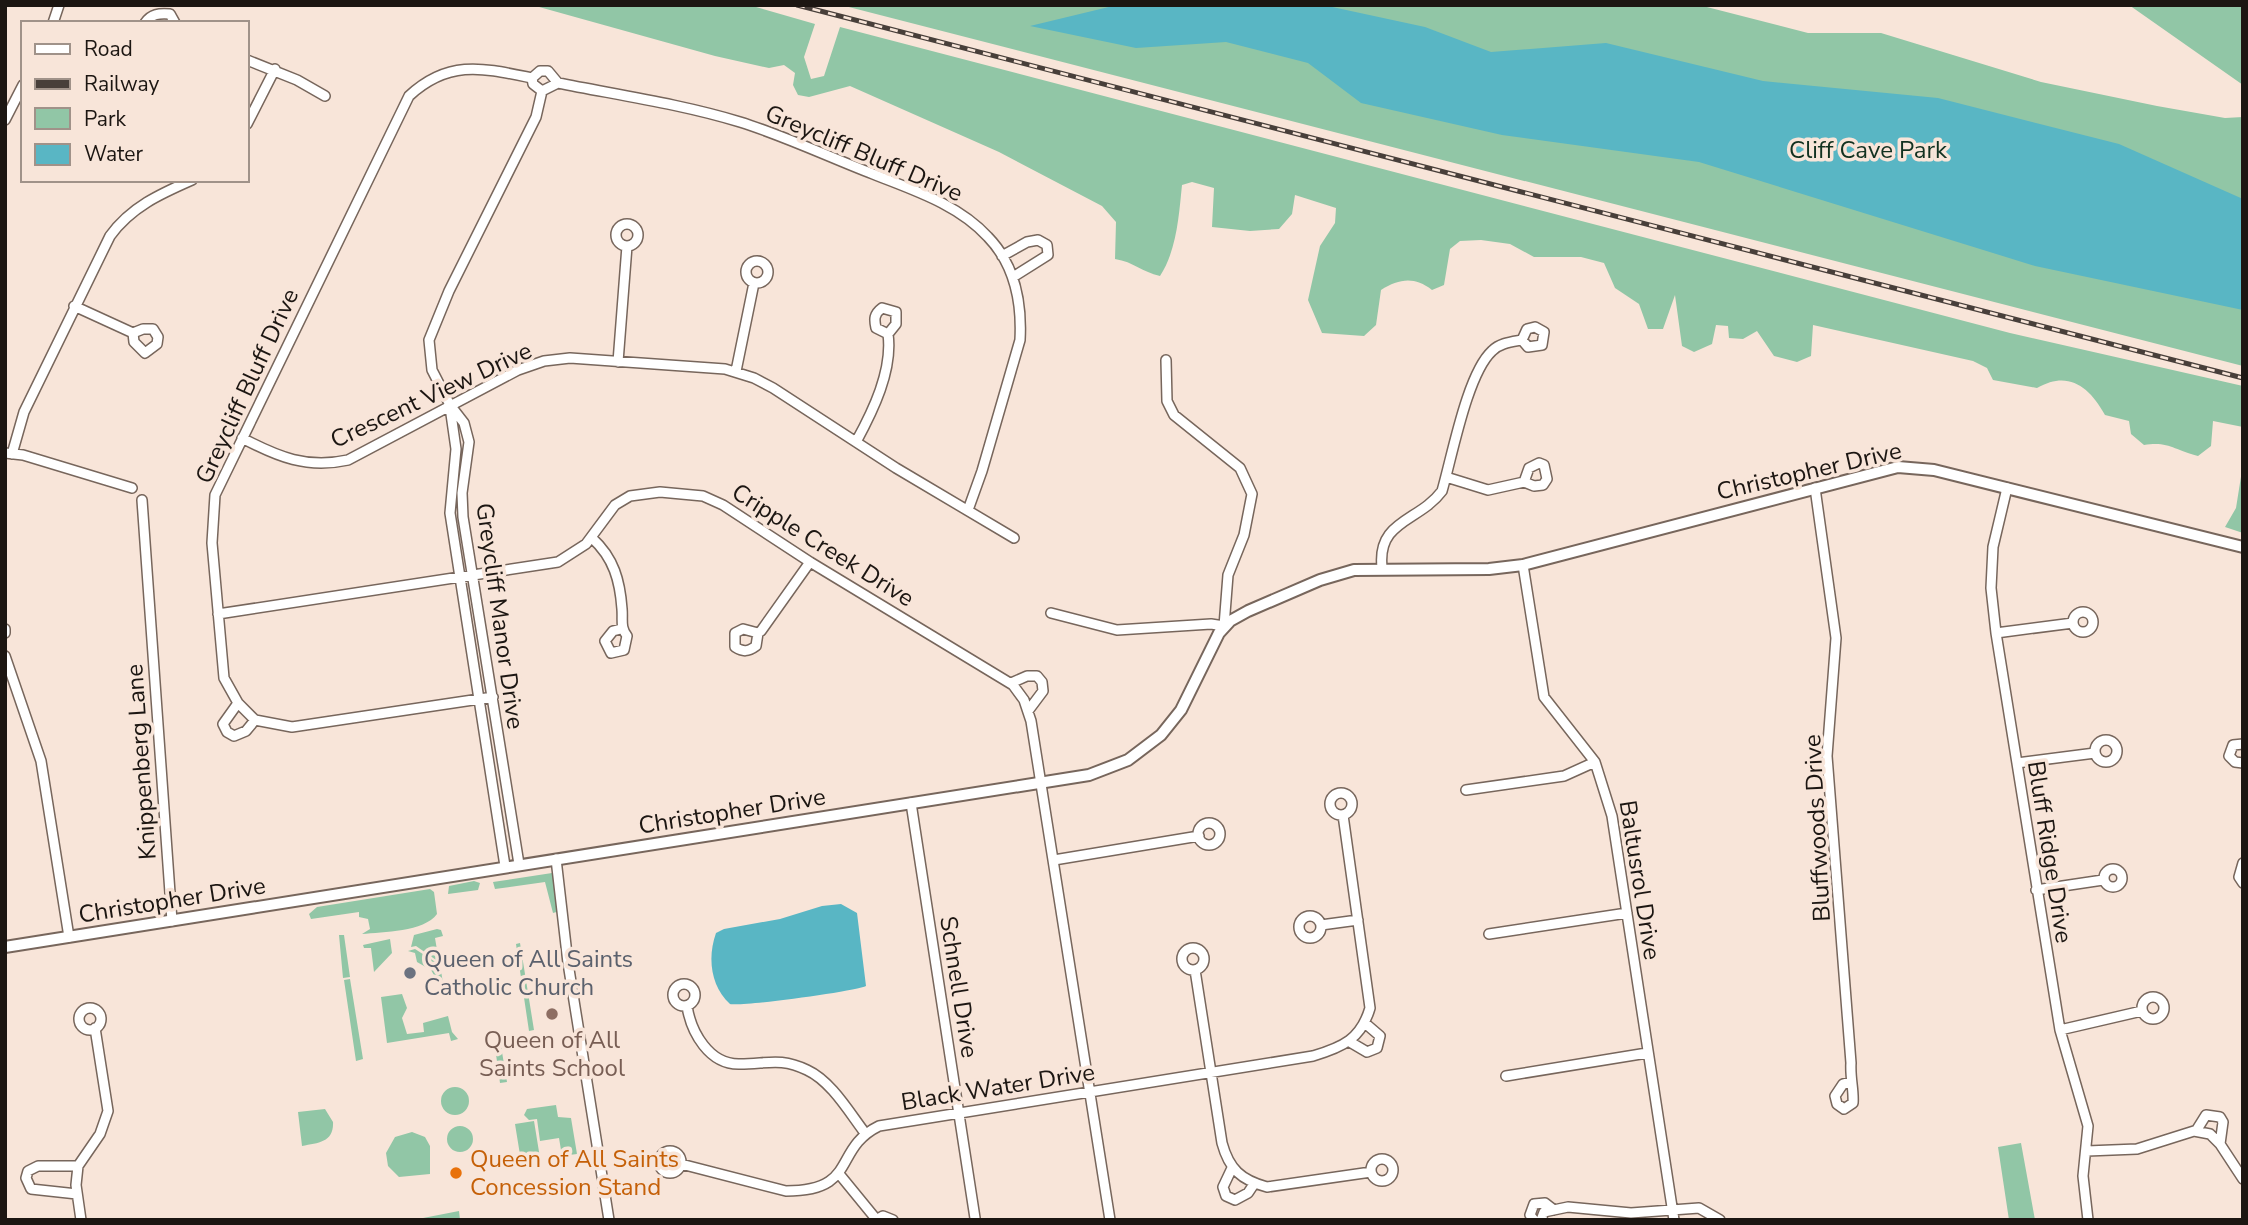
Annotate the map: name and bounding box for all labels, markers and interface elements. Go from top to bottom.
legend [21,21,248,182]
text: Road [84,35,133,63]
text: Railway [84,70,159,98]
street label: Greycliff Bluff Drive [760,97,968,209]
text: Park [84,105,126,133]
park label: Cliff Cave Park [1789,134,1948,166]
text: Water [84,140,143,168]
street label: Greycliff Bluff Drive [188,283,306,489]
street label: Crescent View Drive [325,334,537,456]
street label: Christopher Drive [1713,434,1905,508]
street label: Cripple Creek Drive [726,476,920,614]
street label: Greycliff Manor Drive [468,501,532,731]
street label: Knippenberg Lane [118,663,164,861]
street label: Bluffwoods Drive [1796,734,1838,922]
street label: Bluff Ridge Drive [2020,759,2080,945]
street label: Christopher Drive [636,780,828,842]
street label: Baltusrol Drive [1612,798,1668,962]
street label: Christopher Drive [76,869,268,931]
street label: Schnell Drive [932,914,986,1060]
place label: Queen of All Saints Catholic Church [424,943,633,1003]
marker: Queen of All Saints Catholic Church [402,965,418,981]
marker: Queen of All Saints School [544,1006,560,1022]
place label: Queen of All Saints School [479,1024,625,1084]
street label: Black Water Drive [899,1056,1097,1118]
place label: Queen of All Saints Concession Stand [470,1143,679,1203]
marker: Queen of All Saints Concession Stand [448,1165,464,1181]

